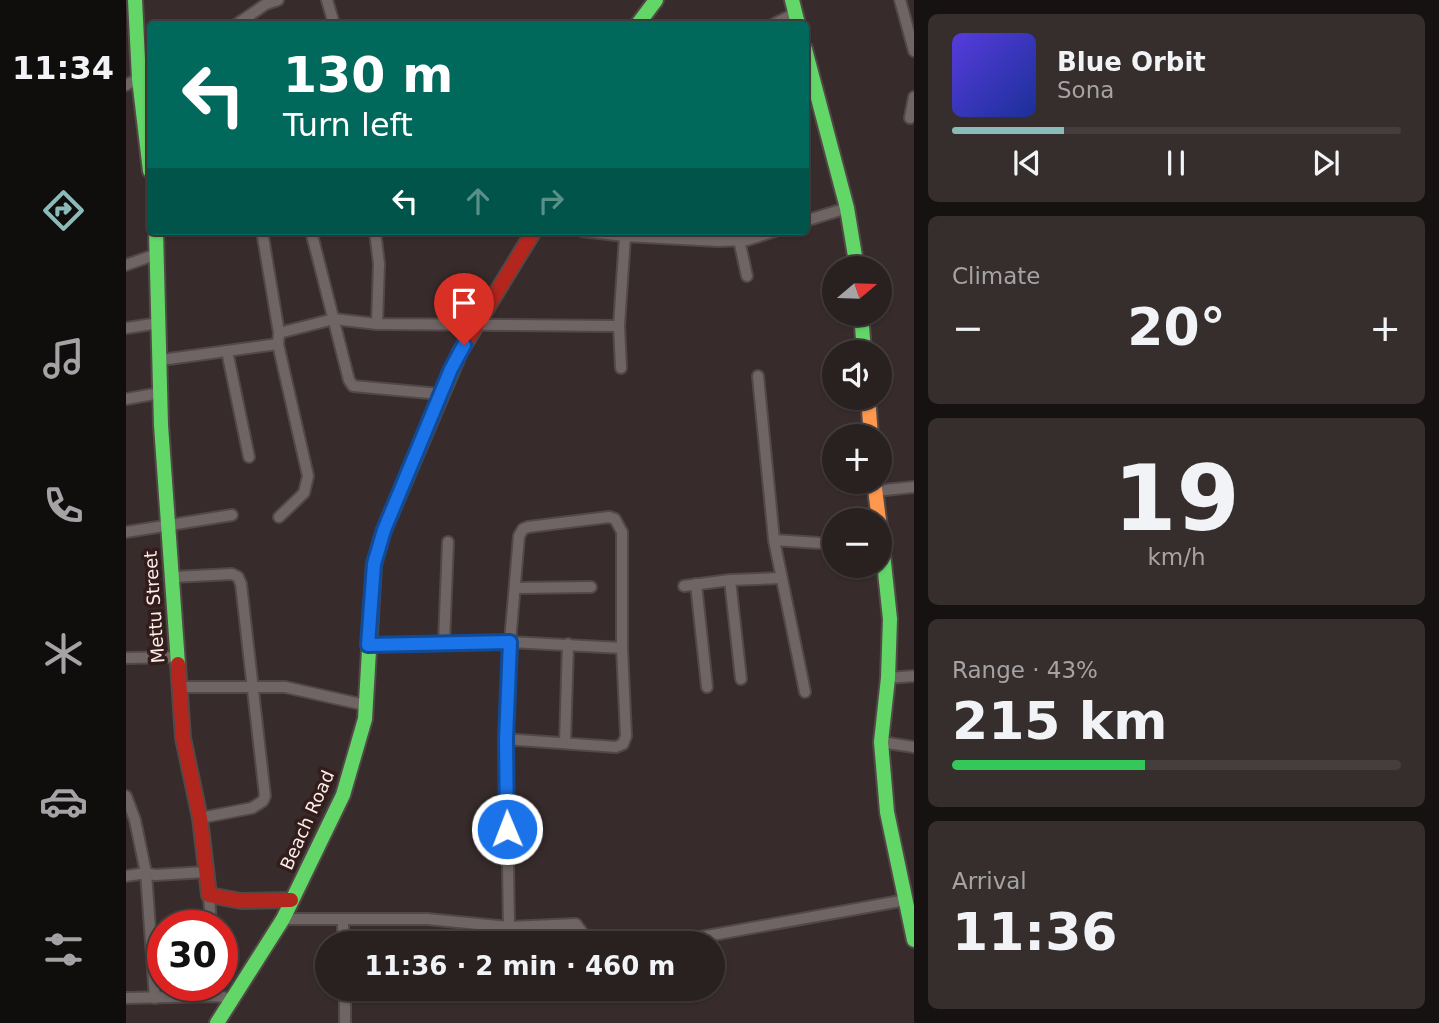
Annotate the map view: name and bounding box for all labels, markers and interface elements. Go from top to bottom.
text: 130 m [283,47,453,104]
text: Blue Orbit [1057,47,1206,77]
text: 11:34 [12,49,114,87]
icon: left [168,49,259,140]
text: Sona [1057,77,1114,103]
text: Turn left [283,106,413,144]
icon: previous [1008,144,1046,182]
icon: pause [1157,144,1195,182]
icon: next [1307,144,1345,182]
icon: left [386,182,424,220]
icon: ahead [459,182,497,220]
icon: right [532,182,570,220]
icon: directions [39,186,88,235]
north arrow [822,256,892,326]
map controls [822,256,892,578]
text: Climate [952,263,1041,289]
pin [434,273,494,345]
icon: arrive [445,284,483,322]
text: 20° [1127,297,1226,357]
text: − [952,306,984,350]
text: + [1369,306,1401,350]
icon: music [39,334,88,383]
button: sound [822,340,892,410]
button: + [822,424,892,494]
text: 19 [1113,446,1240,551]
icon: phone [39,481,88,530]
button: − [822,508,892,578]
text: km/h [1147,544,1206,570]
street label: Mettu Street [140,550,168,664]
icon: climate [39,629,88,678]
text: Range · 43% [952,657,1098,683]
text: 215 km [952,691,1167,751]
street label: Beach Road [276,767,338,873]
icon: car [39,777,88,826]
position arrow [470,792,544,866]
text: Arrival [952,868,1027,894]
text: 11:36 [952,902,1118,962]
speed limit sign: 30 [147,910,238,1001]
icon: filters [39,925,88,974]
text: 11:36 · 2 min · 460 m [365,951,675,981]

